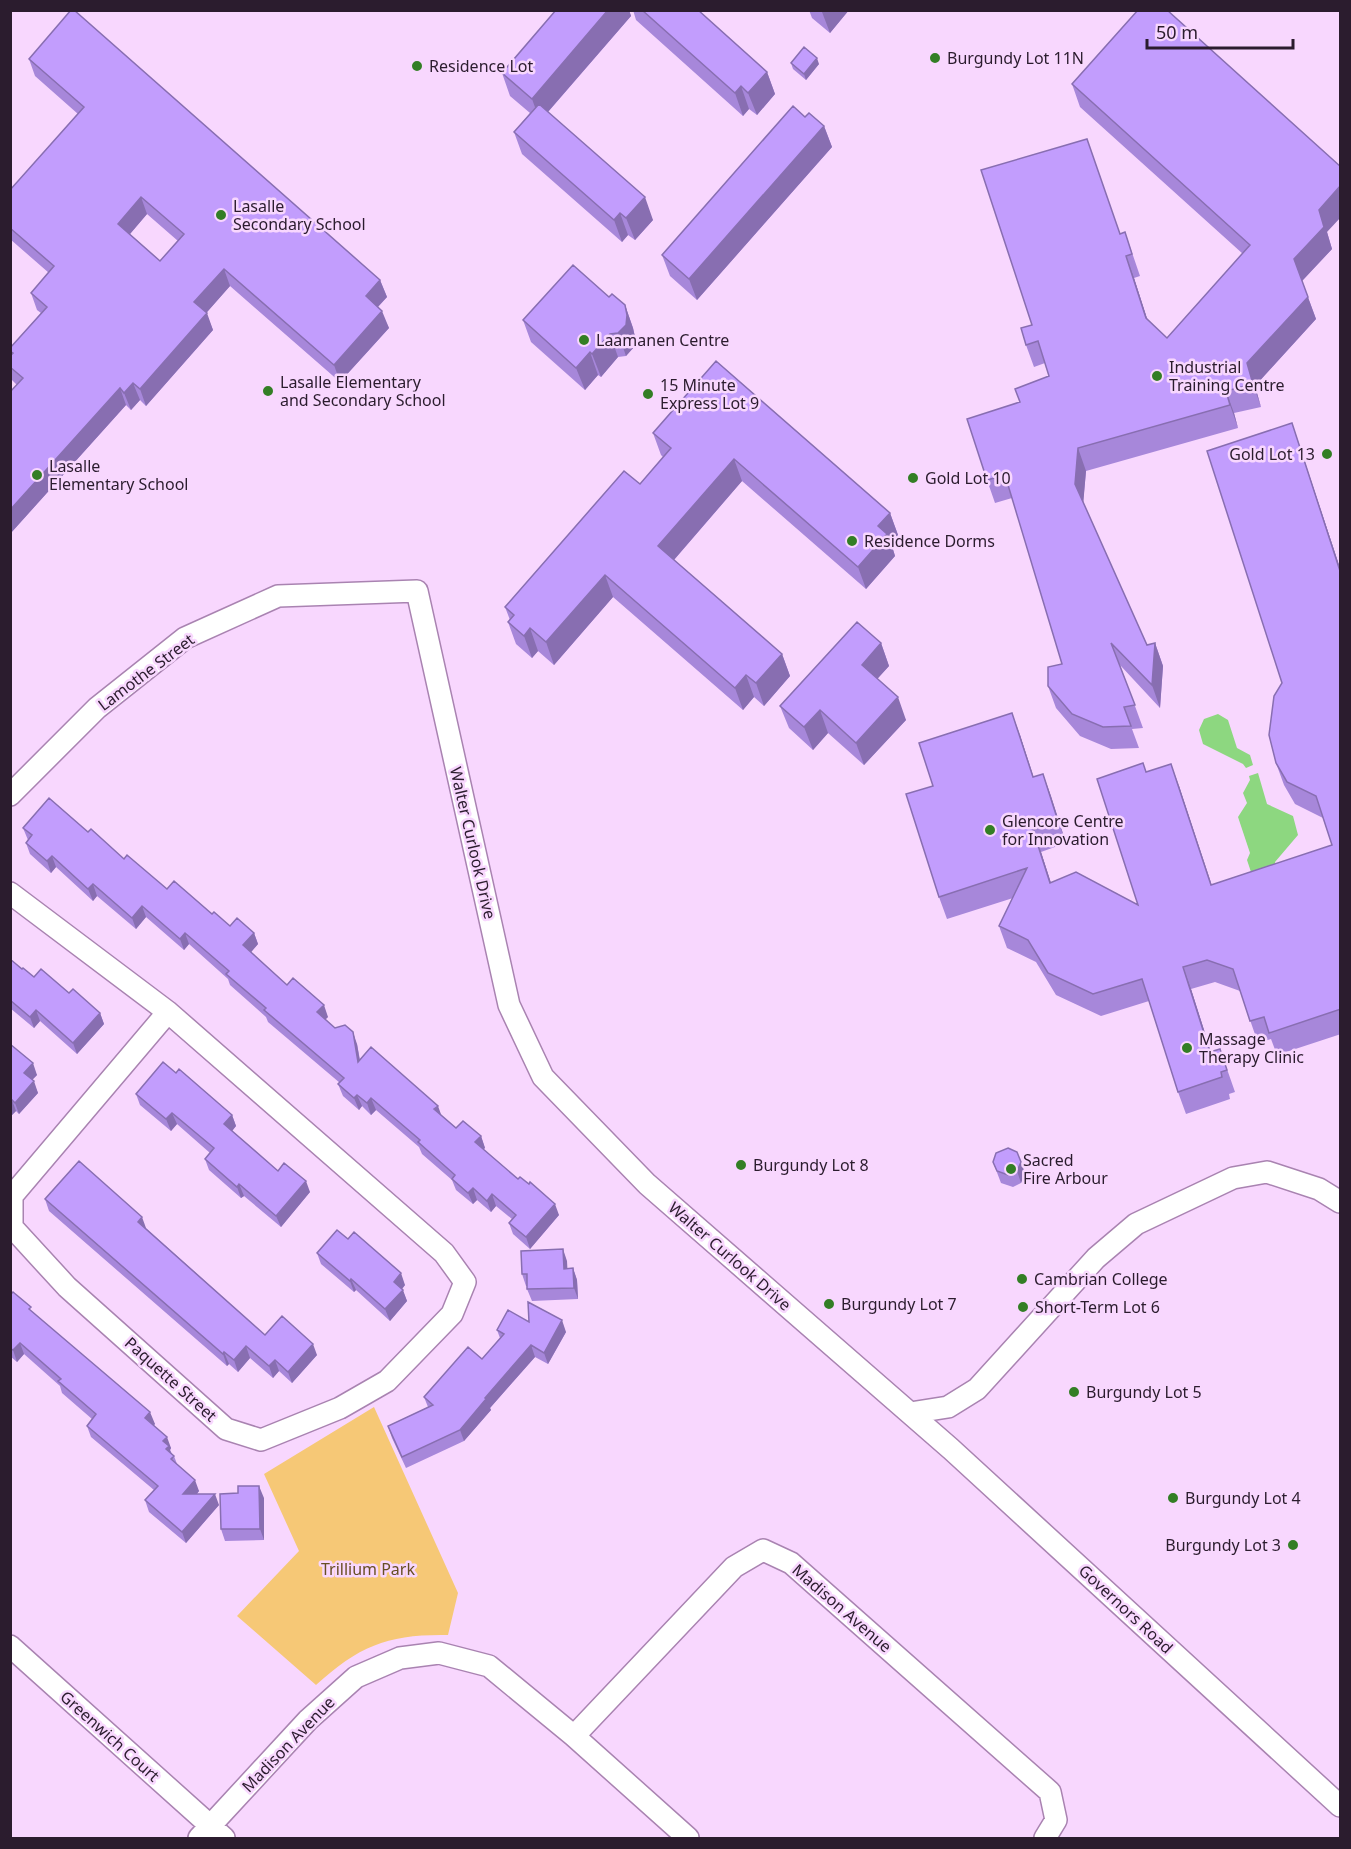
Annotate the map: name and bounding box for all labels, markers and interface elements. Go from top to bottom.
scale bar [1147,12,1292,50]
text: 50 m [1156,20,1198,44]
place label: Burgundy Lot 11N [947,47,1084,69]
marker: Burgundy Lot 11N [928,51,942,65]
place label: Residence Lot [429,55,533,77]
marker: Residence Lot [410,59,424,73]
place label: Lasalle Secondary School [233,195,366,235]
marker: Lasalle Secondary School [214,208,228,222]
place label: Laamanen Centre [596,329,729,351]
marker: Laamanen Centre [577,333,591,347]
place label: Industrial Training Centre [1169,356,1285,396]
marker: Industrial Training Centre [1150,369,1164,383]
place label: Lasalle Elementary and Secondary School [280,371,446,411]
place label: 15 Minute Express Lot 9 [660,374,759,414]
marker: Lasalle Elementary and Secondary School [261,384,275,398]
marker: 15 Minute Express Lot 9 [641,387,655,401]
place label: Gold Lot 13 [1229,443,1315,465]
marker: Gold Lot 13 [1320,447,1334,461]
place label: Lasalle Elementary School [49,455,188,495]
place label: Gold Lot 10 [925,467,1011,489]
marker: Lasalle Elementary School [30,468,44,482]
marker: Gold Lot 10 [906,471,920,485]
place label: Residence Dorms [864,530,995,552]
marker: Residence Dorms [845,534,859,548]
street label: Lamothe Street [93,628,199,716]
street label: Walter Curlook Drive [445,765,501,921]
place label: Glencore Centre for Innovation [1002,810,1124,850]
marker: Glencore Centre for Innovation [983,823,997,837]
place label: Massage Therapy Clinic [1199,1028,1304,1068]
marker: Massage Therapy Clinic [1180,1041,1194,1055]
place label: Sacred Fire Arbour [1023,1149,1108,1189]
place label: Burgundy Lot 8 [753,1154,869,1176]
marker: Burgundy Lot 8 [734,1158,748,1172]
marker: Sacred Fire Arbour [1004,1162,1018,1176]
street label: Walter Curlook Drive [664,1197,796,1315]
place label: Cambrian College [1034,1268,1168,1290]
marker: Cambrian College [1015,1272,1029,1286]
place label: Burgundy Lot 7 [841,1293,957,1315]
place label: Short-Term Lot 6 [1035,1296,1160,1318]
marker: Burgundy Lot 7 [822,1297,836,1311]
marker: Short-Term Lot 6 [1016,1300,1030,1314]
street label: Paquette Street [120,1332,222,1426]
place label: Burgundy Lot 5 [1086,1381,1202,1403]
marker: Burgundy Lot 5 [1067,1385,1081,1399]
place label: Burgundy Lot 4 [1185,1487,1301,1509]
marker: Burgundy Lot 4 [1166,1491,1180,1505]
place label: Burgundy Lot 3 [1165,1534,1281,1556]
marker: Burgundy Lot 3 [1286,1538,1300,1552]
park label: Trillium Park [321,1558,415,1580]
street label: Madison Avenue [788,1559,896,1657]
street label: Governors Road [1074,1560,1178,1658]
street label: Greenwich Court [56,1686,164,1787]
street label: Madison Avenue [237,1691,339,1797]

